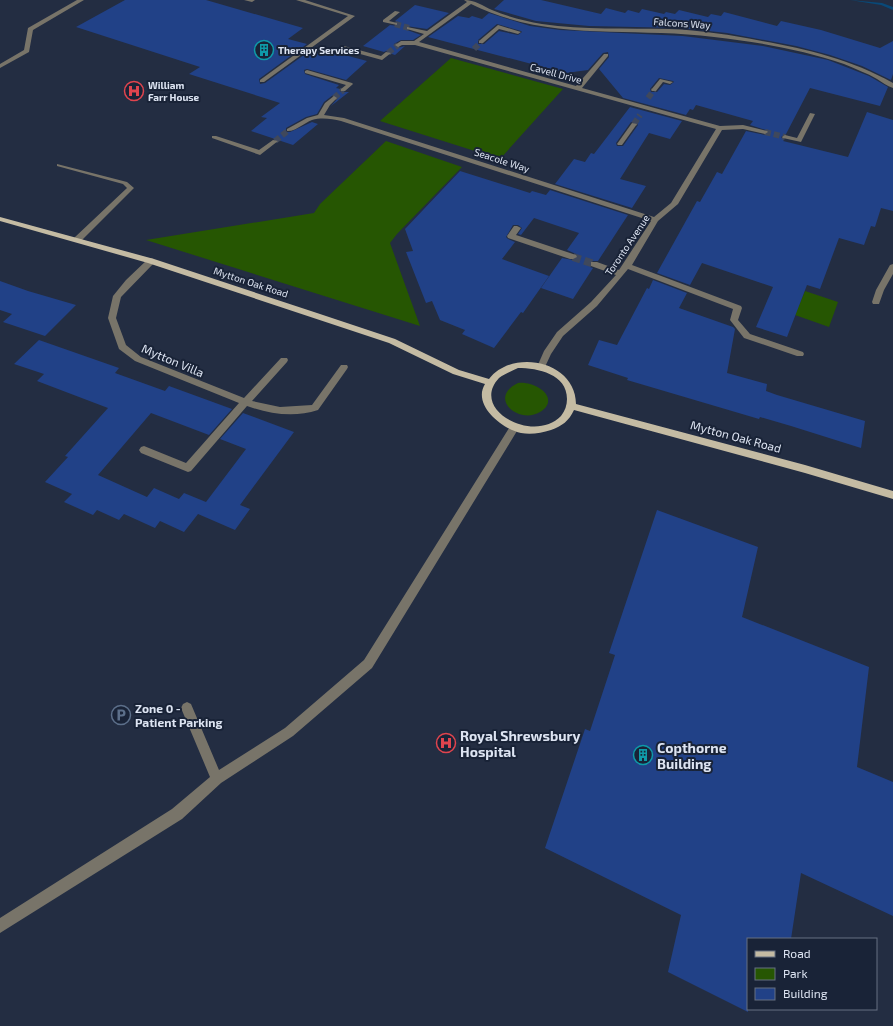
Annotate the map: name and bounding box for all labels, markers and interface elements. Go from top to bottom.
street label: Falcons Way [653,15,712,31]
building icon: Therapy Services [253,39,275,61]
place label: Therapy Services [278,44,359,57]
street label: Cavell Drive [529,60,583,86]
place label: William Farr House [148,79,200,103]
hospital icon: William Farr House [123,80,145,102]
street label: Seacole Way [473,145,532,175]
street label: Toronto Avenue [602,212,652,278]
street label: Mytton Oak Road [212,264,290,300]
street label: Mytton Villa [140,341,206,379]
street label: Mytton Oak Road [689,417,783,455]
place label: Zone 0 - Patient Parking [135,701,222,729]
parking icon: Zone 0 - Patient Parking [110,704,132,726]
place label: Royal Shrewsbury Hospital [460,727,580,760]
hospital icon: Royal Shrewsbury Hospital [435,732,457,754]
place label: Copthorne Building [657,739,727,772]
building icon: Copthorne Building [632,744,654,766]
legend [747,938,877,1010]
text: Road [783,946,811,960]
text: Park [783,966,808,980]
text: Building [783,986,828,1000]

